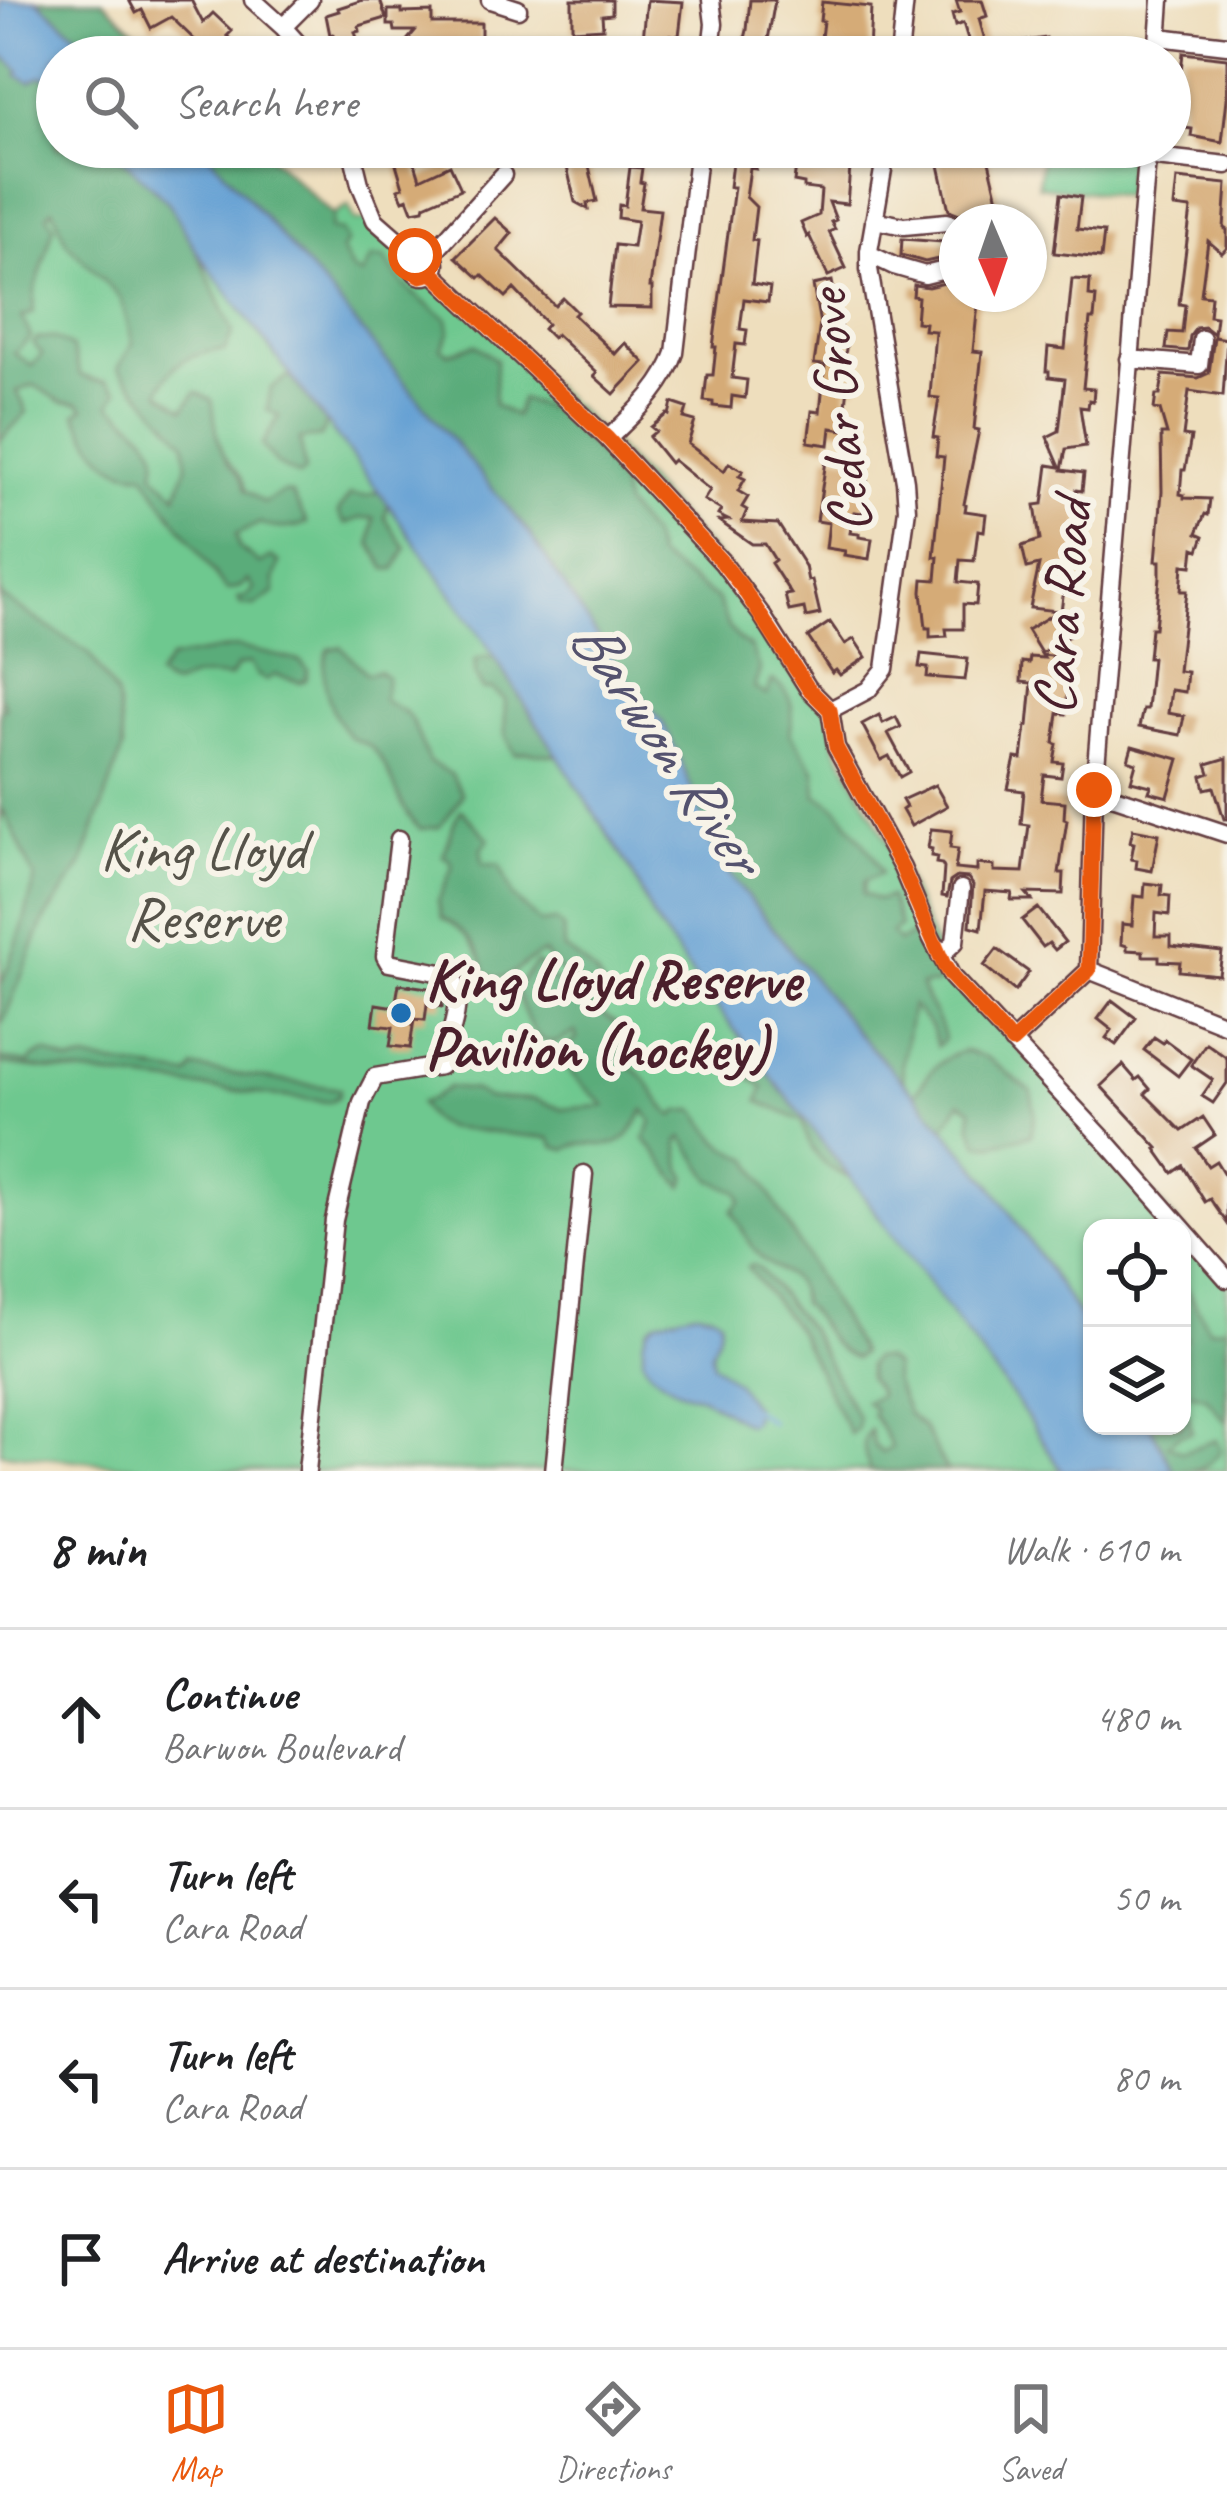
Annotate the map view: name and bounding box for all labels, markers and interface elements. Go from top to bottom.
search box [36,36,1191,168]
icon: search [78,69,144,135]
text: Search here [174,74,357,131]
north arrow [939,204,1047,312]
route start [388,228,442,282]
street label: Cedar Grove [787,282,889,537]
street label: Cara Road [1015,488,1110,718]
water label: Barwon River [553,602,786,895]
route end [1067,763,1121,817]
park label: King Lloyd Reserve [100,811,314,956]
place label: King Lloyd Reserve Pavilion (hockey) [425,941,805,1086]
marker: King Lloyd Reserve Pavilion (hockey) [388,1000,414,1026]
map controls [1083,1219,1191,1435]
button: locate [1083,1219,1191,1327]
button: layers [1083,1327,1191,1435]
text: 8 min [48,1517,146,1581]
text: Walk · 610 m [1003,1525,1179,1574]
text: Continue [162,1666,296,1723]
icon: ahead [48,1686,114,1752]
text: 480 m [1095,1694,1179,1743]
text: Barwon Boulevard [162,1723,401,1772]
text: Turn left [162,1846,292,1903]
icon: left [48,1866,114,1932]
text: 50 m [1113,1874,1179,1923]
text: Cara Road [162,1903,302,1952]
text: Turn left [162,2026,292,2083]
icon: left [48,2046,114,2112]
text: 80 m [1113,2054,1179,2103]
text: Cara Road [162,2083,302,2132]
icon: arrive [48,2226,114,2292]
text: Arrive at destination [162,2230,484,2287]
tab: Map [163,2376,229,2490]
tab: Directions [556,2376,671,2490]
tab: Saved [998,2376,1064,2490]

